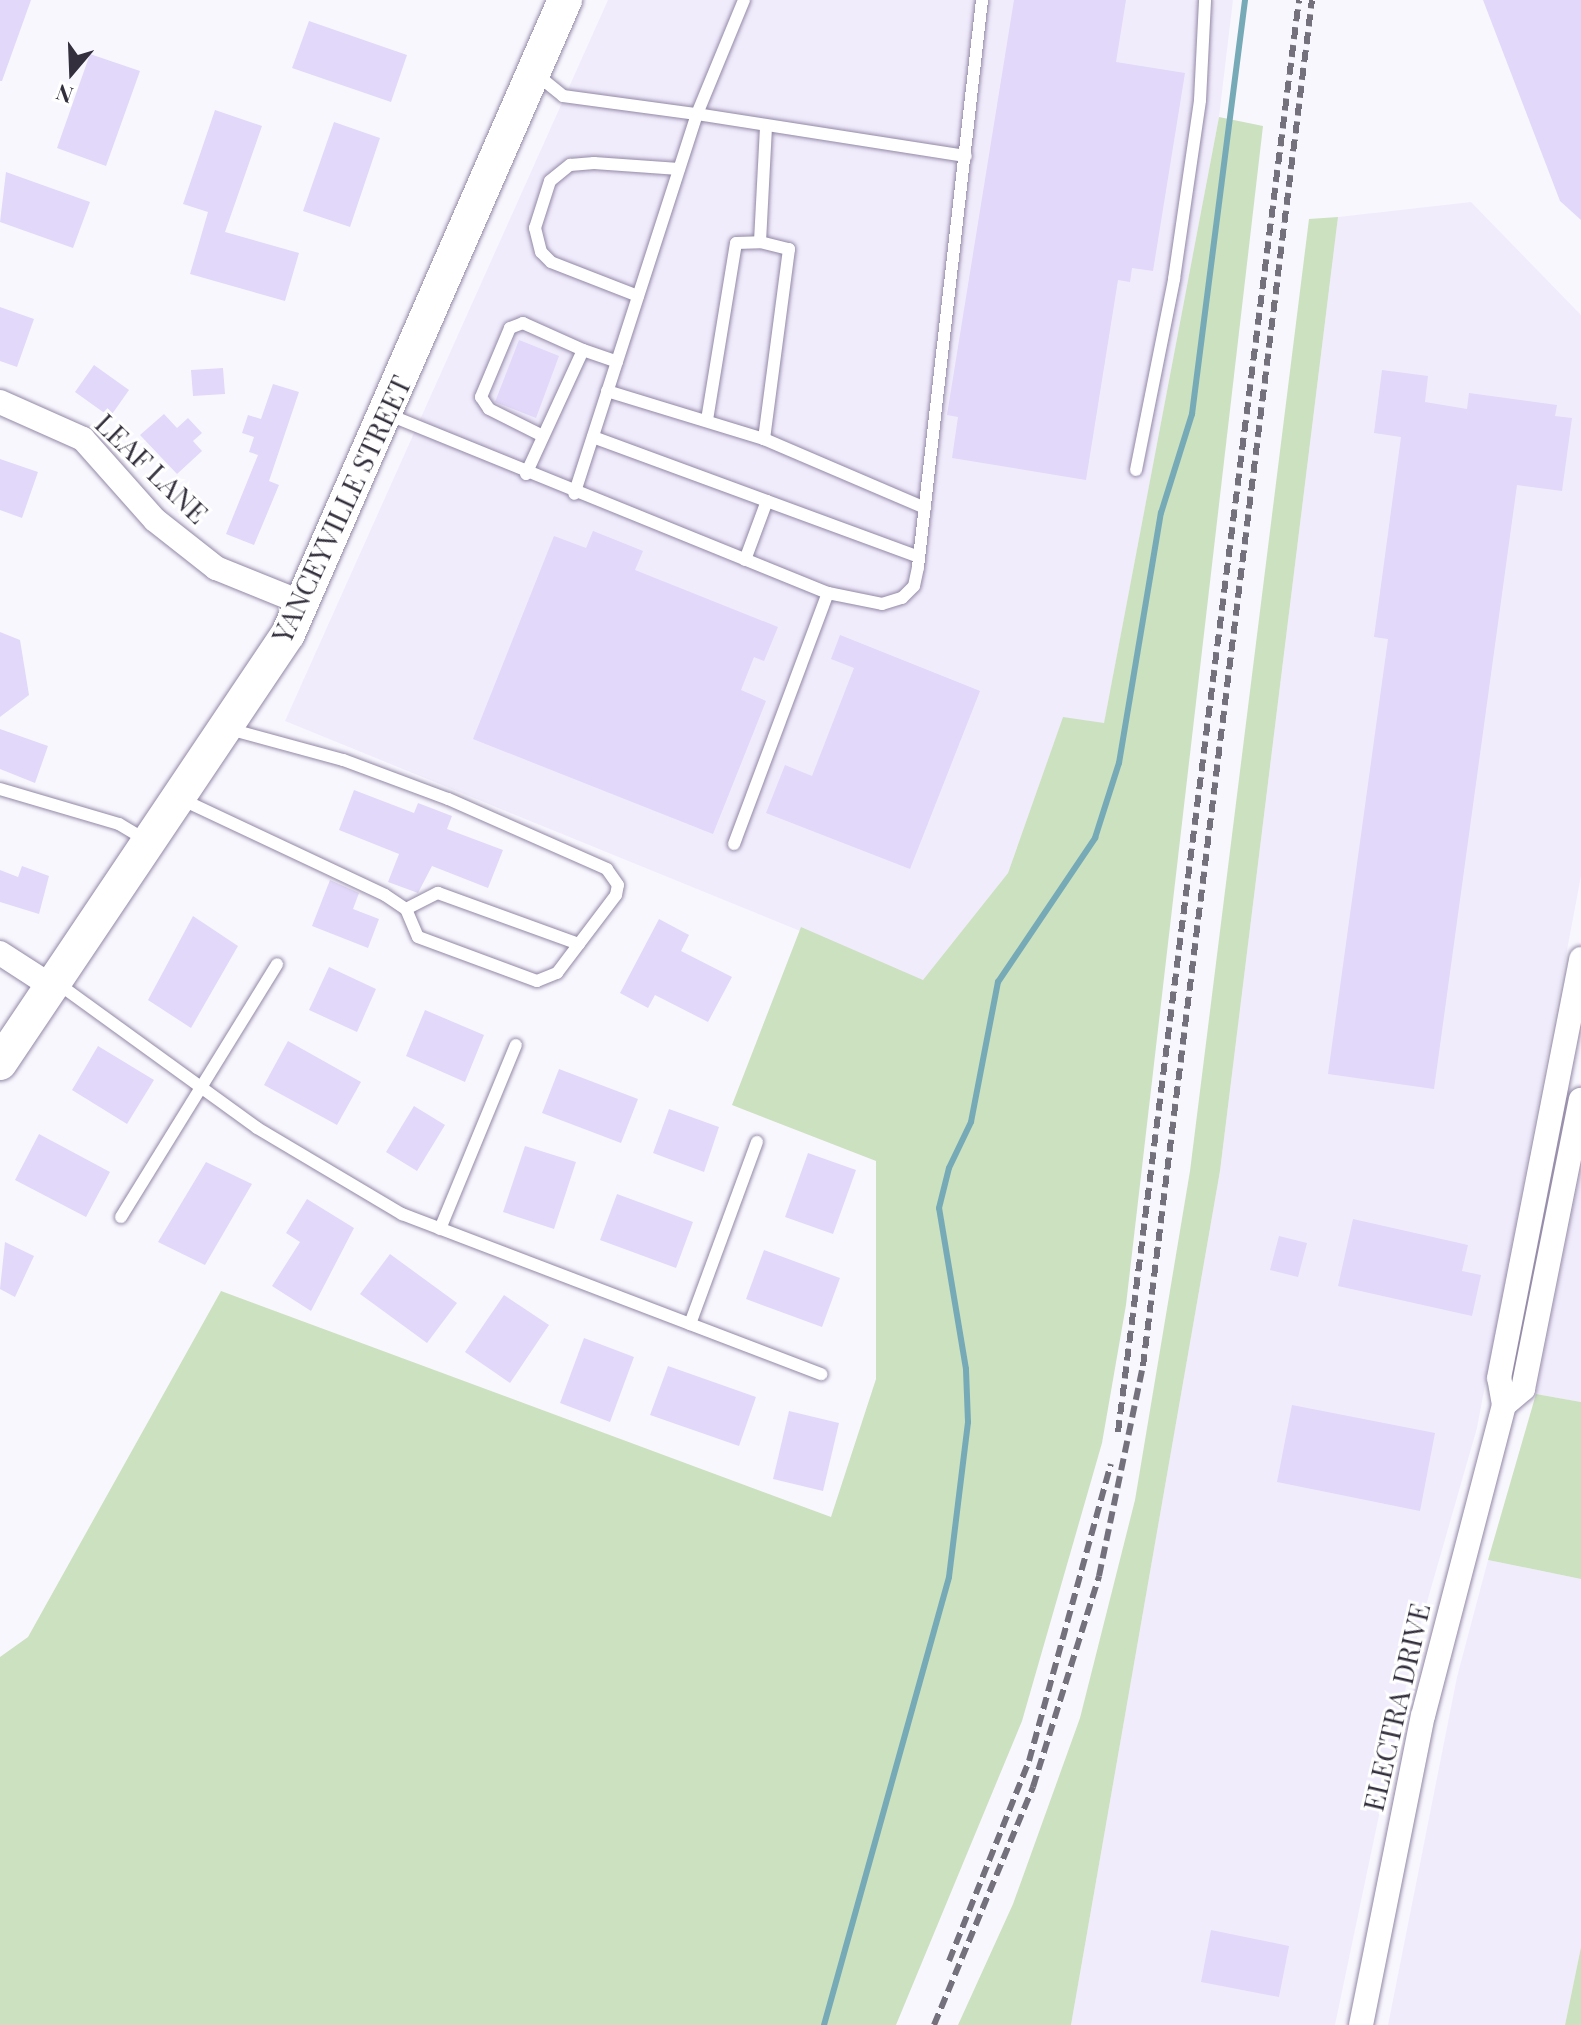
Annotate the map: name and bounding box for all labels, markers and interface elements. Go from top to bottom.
north arrow [32,32,112,112]
text: N [52,78,77,111]
street label: YANCEYVILLE STREET [264,370,418,648]
street label: LEAF LANE [89,406,215,530]
street label: ELECTRA DRIVE [1356,1600,1436,1814]

